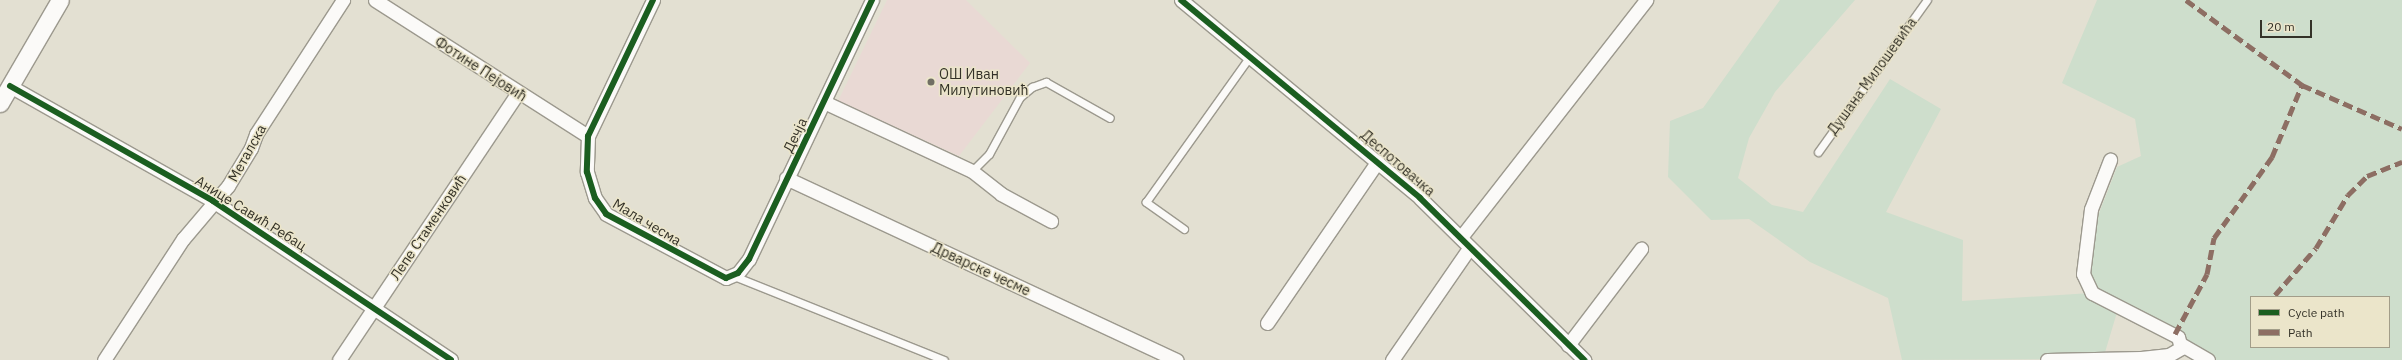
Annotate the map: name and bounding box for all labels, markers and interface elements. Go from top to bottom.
scale bar [2262,12,2314,38]
street label: Душана Милошевића [1824,14,1920,138]
text: 20 m [2267,19,2295,34]
street label: Фотине Пејовић [432,33,530,105]
place label: ОШ Иван Милутиновић [939,66,1029,98]
marker: ОШ Иван Милутиновић [926,77,936,87]
street label: Дечја [779,115,811,155]
street label: Металска [224,121,270,185]
street label: Деспотовачка [1358,126,1438,200]
street label: Лепе Стаменковић [386,171,470,283]
street label: Анице Савић Ребац [192,172,310,254]
street label: Мала чесма [610,195,684,249]
street label: Дрварске чесме [929,239,1033,299]
legend [2250,296,2390,348]
text: Cycle path [2288,305,2345,320]
text: Path [2288,325,2313,340]

